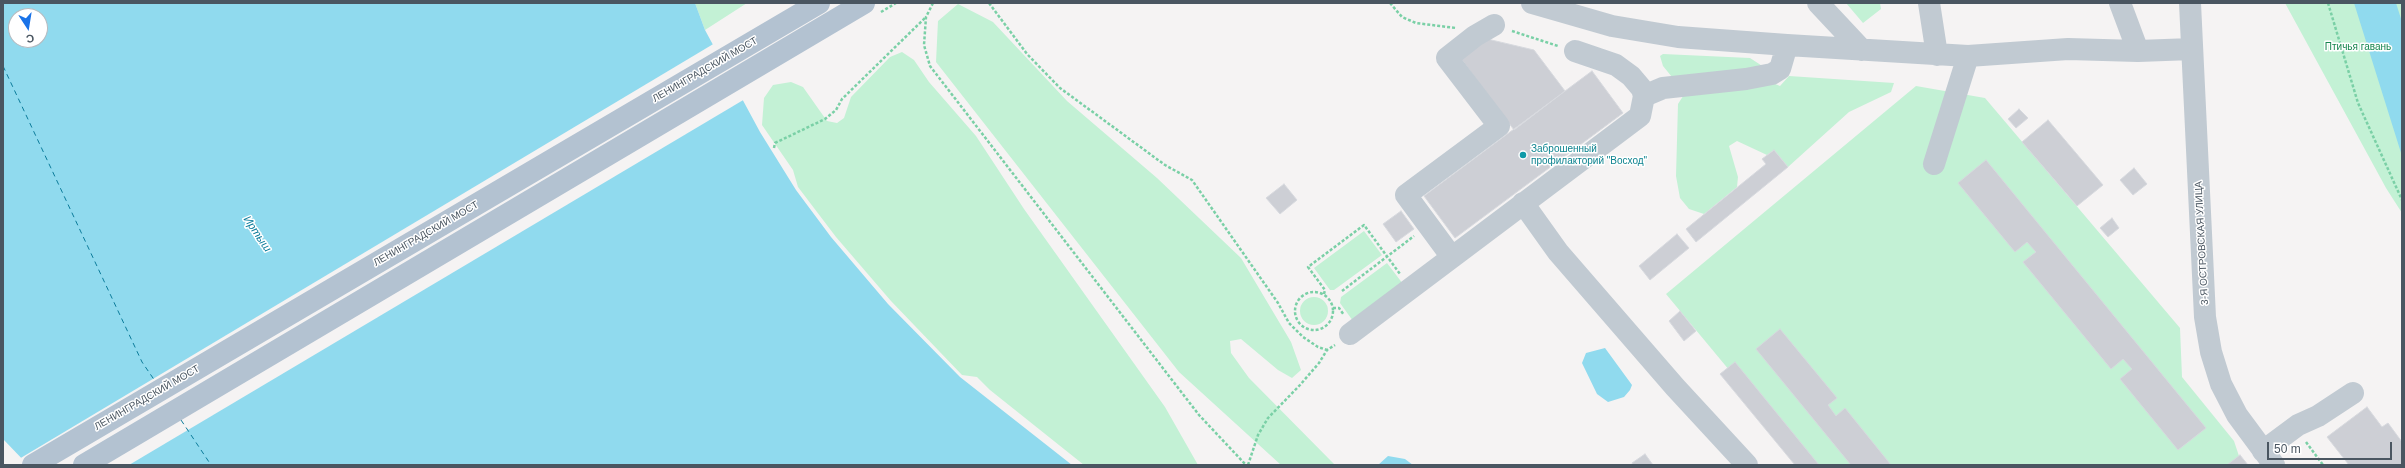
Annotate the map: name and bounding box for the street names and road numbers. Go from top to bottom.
street label: ЛЕНИНГРАДСКИЙ МОСТ [650,35,760,105]
street label: 3-Я ОСТРОВСКАЯ УЛИЦА [2193,181,2211,305]
street label: ЛЕНИНГРАДСКИЙ МОСТ [371,199,481,269]
street label: ЛЕНИНГРАДСКИЙ МОСТ [92,363,202,433]

